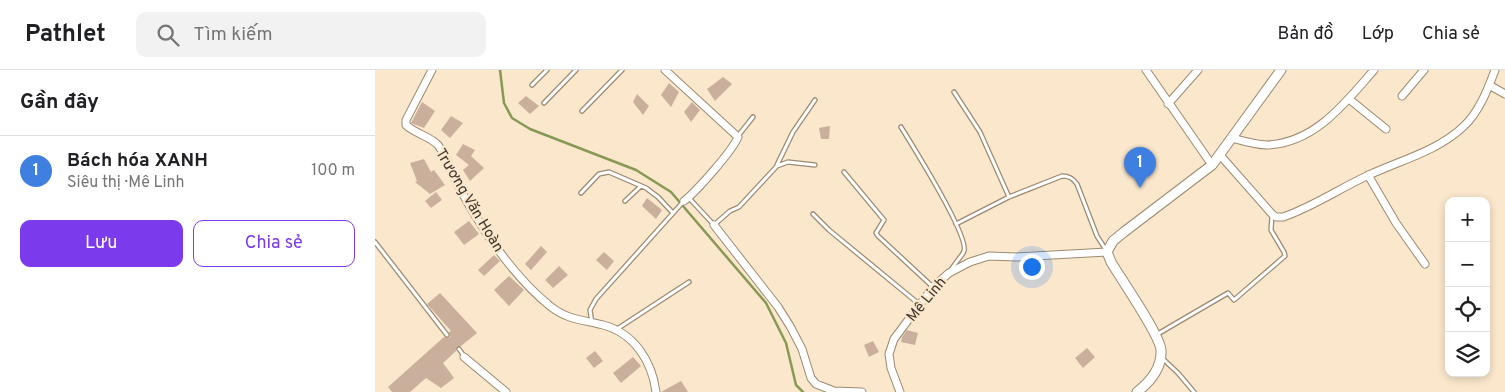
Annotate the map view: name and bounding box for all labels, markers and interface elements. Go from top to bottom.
search box [136,12,486,57]
text: Pathlet [25,20,106,50]
icon: search [154,21,182,49]
text: Tìm kiếm [194,23,273,47]
text: Bản đồ [1277,23,1334,46]
text: Lớp [1362,23,1394,46]
text: Chia sẻ [1422,23,1480,46]
text: Gần đây [20,89,99,116]
street label: Trương Văn Hoàn [430,145,507,256]
pin: 1 [1124,147,1156,188]
text: Bách hóa XANH [67,149,208,173]
text: 1 [33,161,39,181]
text: 100 m [311,161,355,181]
text: Siêu thị · Mê Linh [67,173,185,193]
map controls [1445,197,1490,377]
button: + [1445,197,1490,242]
button: Lưu [20,220,183,267]
button: Chia sẻ [193,220,355,267]
button: − [1445,242,1490,287]
your location [1019,254,1045,280]
street label: Mê Linh [903,274,951,326]
button: locate [1445,287,1490,332]
button: layers [1445,332,1490,377]

